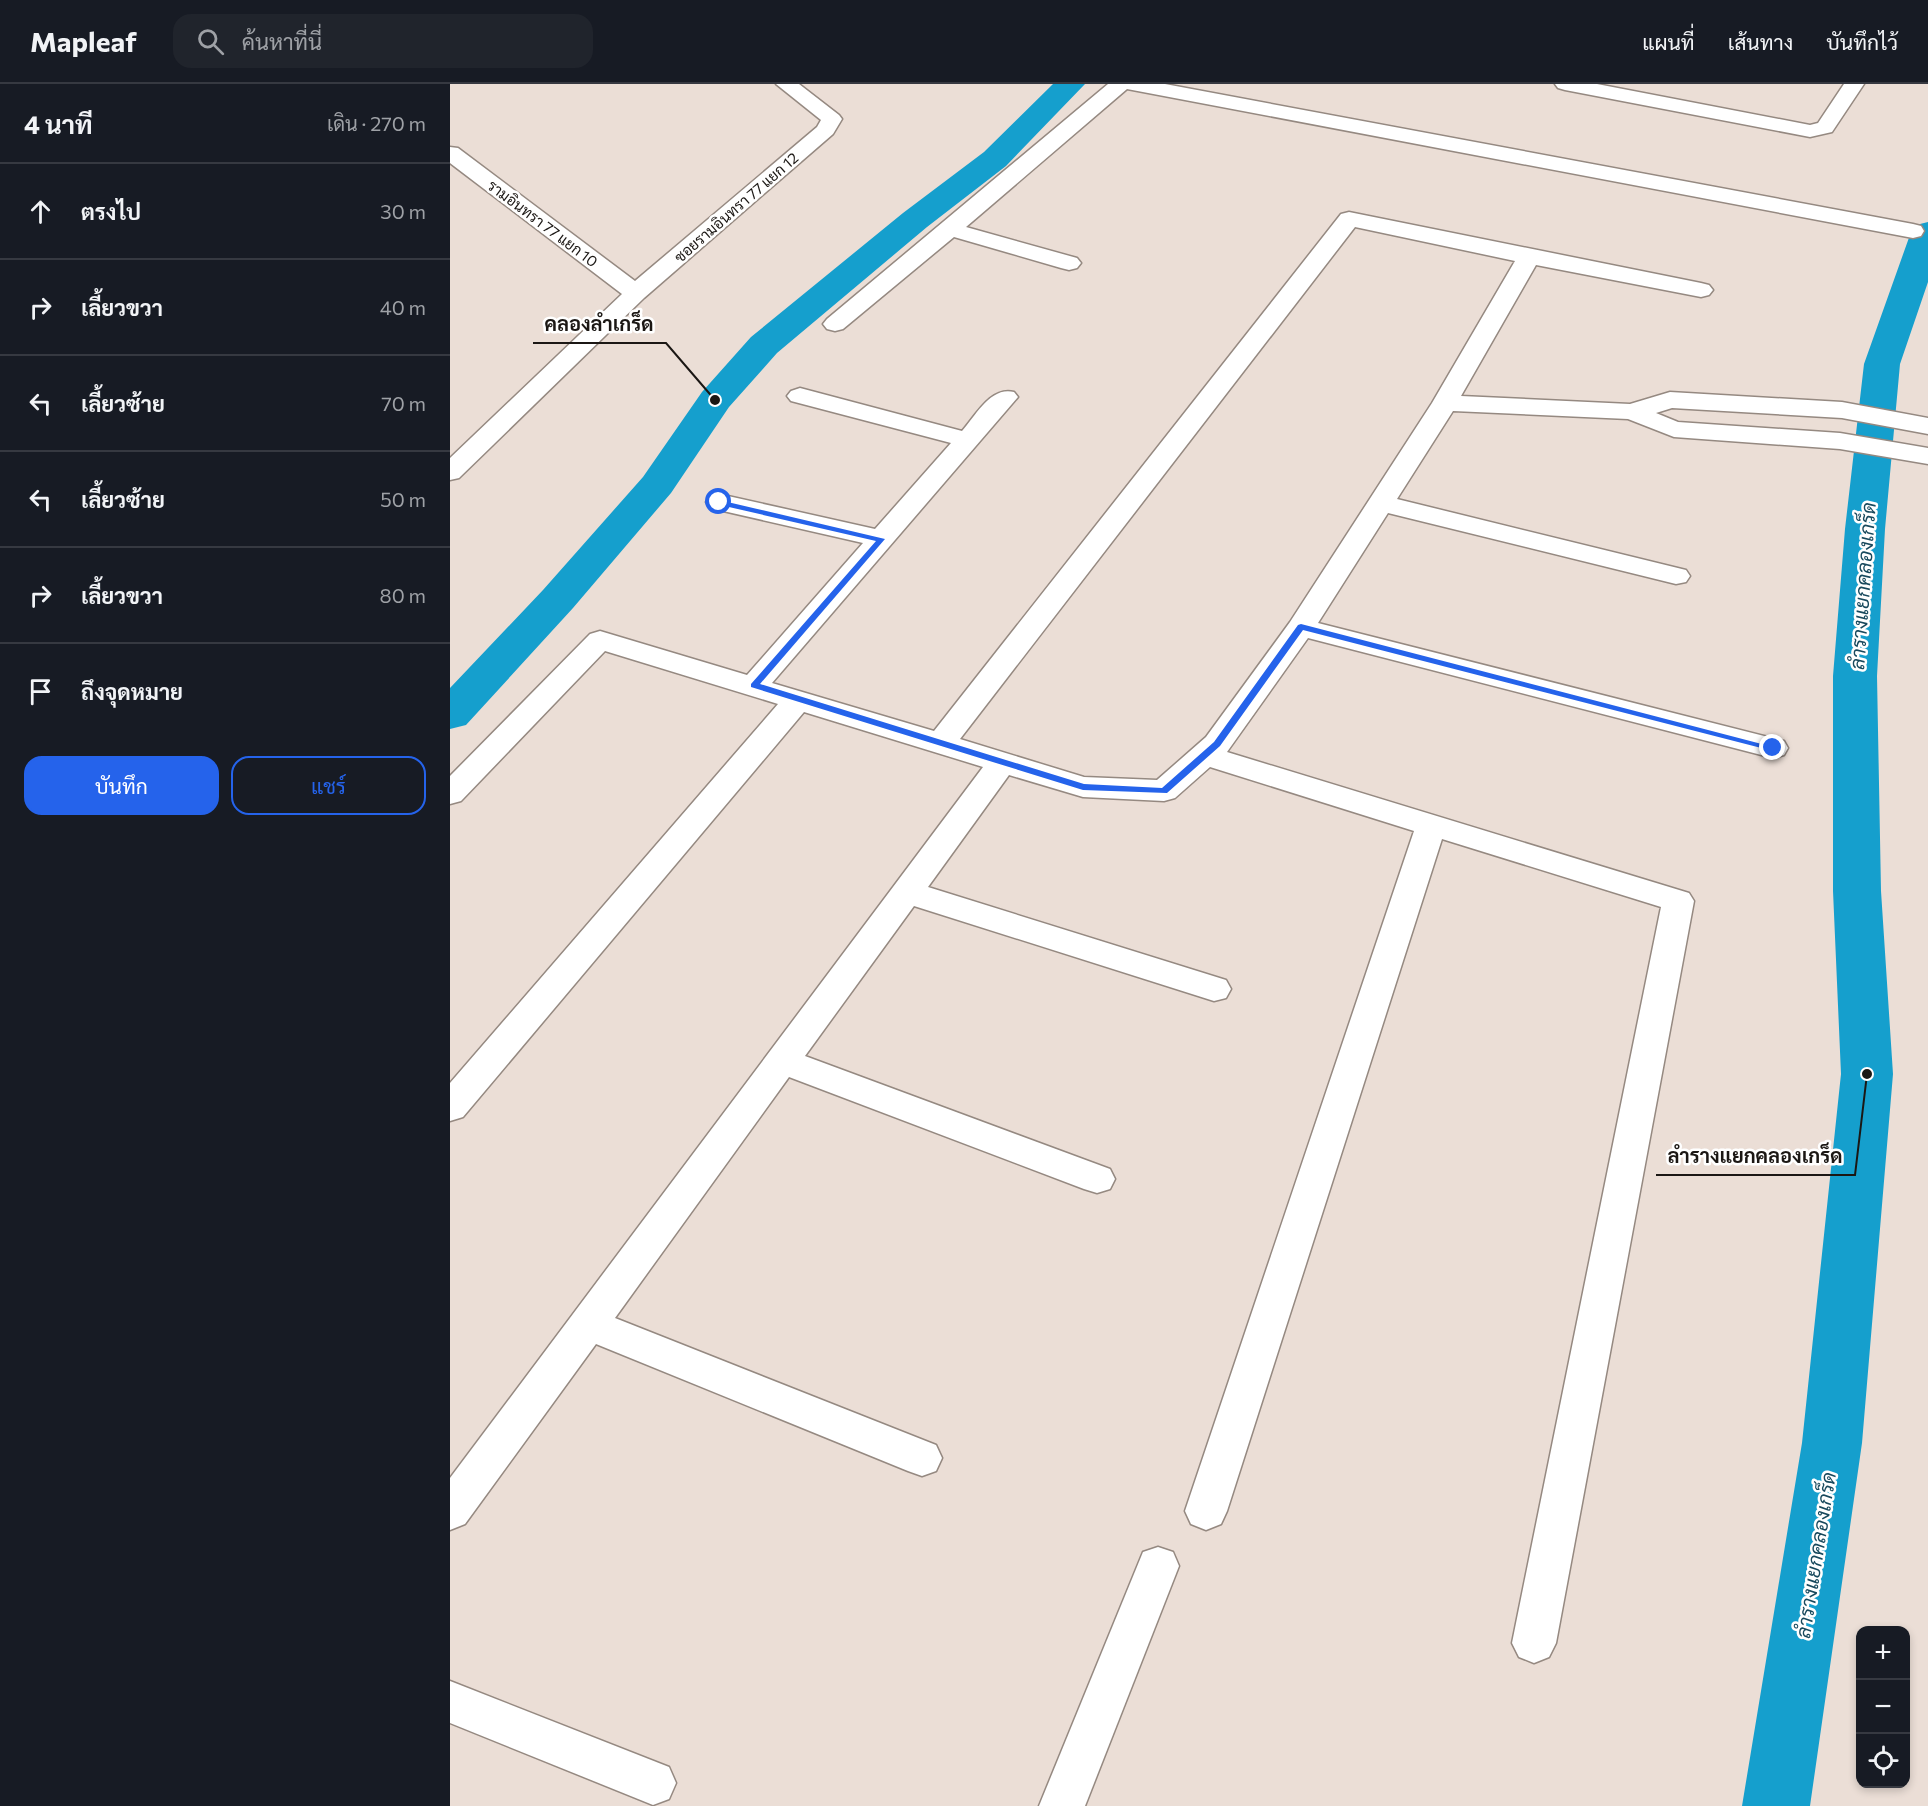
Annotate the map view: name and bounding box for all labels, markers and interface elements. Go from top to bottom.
search box [173,14,593,68]
text: Mapleaf [30,24,137,58]
icon: search [194,25,227,58]
text: ค้นหาที่นี่ [242,28,322,55]
text: แผนที่ [1642,29,1695,54]
text: เส้นทาง [1728,29,1793,54]
text: บันทึกไว้ [1826,29,1898,54]
text: 4 นาที [24,108,93,139]
text: เดิน · 270 m [327,111,426,135]
street label: ซอยรามอินทรา 77 แยก 12 [670,148,802,266]
street label: รามอินทรา 77 แยก 10 [484,176,602,270]
icon: ahead [24,195,57,228]
text: ตรงไป [81,198,141,225]
text: 30 m [380,199,426,223]
icon: right [24,291,57,324]
text: เลี้ยวขวา [81,294,163,321]
text: 40 m [380,295,426,319]
callout: คลองลำเกร็ด [533,305,666,343]
text: คลองลำเกร็ด [544,310,654,335]
icon: left [24,387,57,420]
text: เลี้ยวซ้าย [81,390,165,417]
text: 70 m [381,391,426,415]
icon: left [24,483,57,516]
text: เลี้ยวซ้าย [81,486,165,513]
text: 50 m [380,487,426,511]
route start [705,488,731,514]
water label: ลำรางแยกคลองเกร็ด [1842,501,1880,671]
icon: right [24,579,57,612]
text: เลี้ยวขวา [81,582,163,609]
text: 80 m [380,583,426,607]
icon: arrive [24,675,57,708]
text: ถึงจุดหมาย [81,678,183,705]
route end [1759,734,1785,760]
button: บันทึก [24,756,219,815]
button: แชร์ [231,756,426,815]
callout: ลำรางแยกคลองเกร็ด [1656,1137,1855,1175]
text: ลำรางแยกคลองเกร็ด [1668,1142,1842,1167]
water label: ลำรางแยกคลองเกร็ด [1788,1470,1840,1640]
map controls [1856,1626,1910,1788]
button: + [1856,1626,1910,1680]
button: − [1856,1680,1910,1734]
button: locate [1856,1734,1910,1788]

